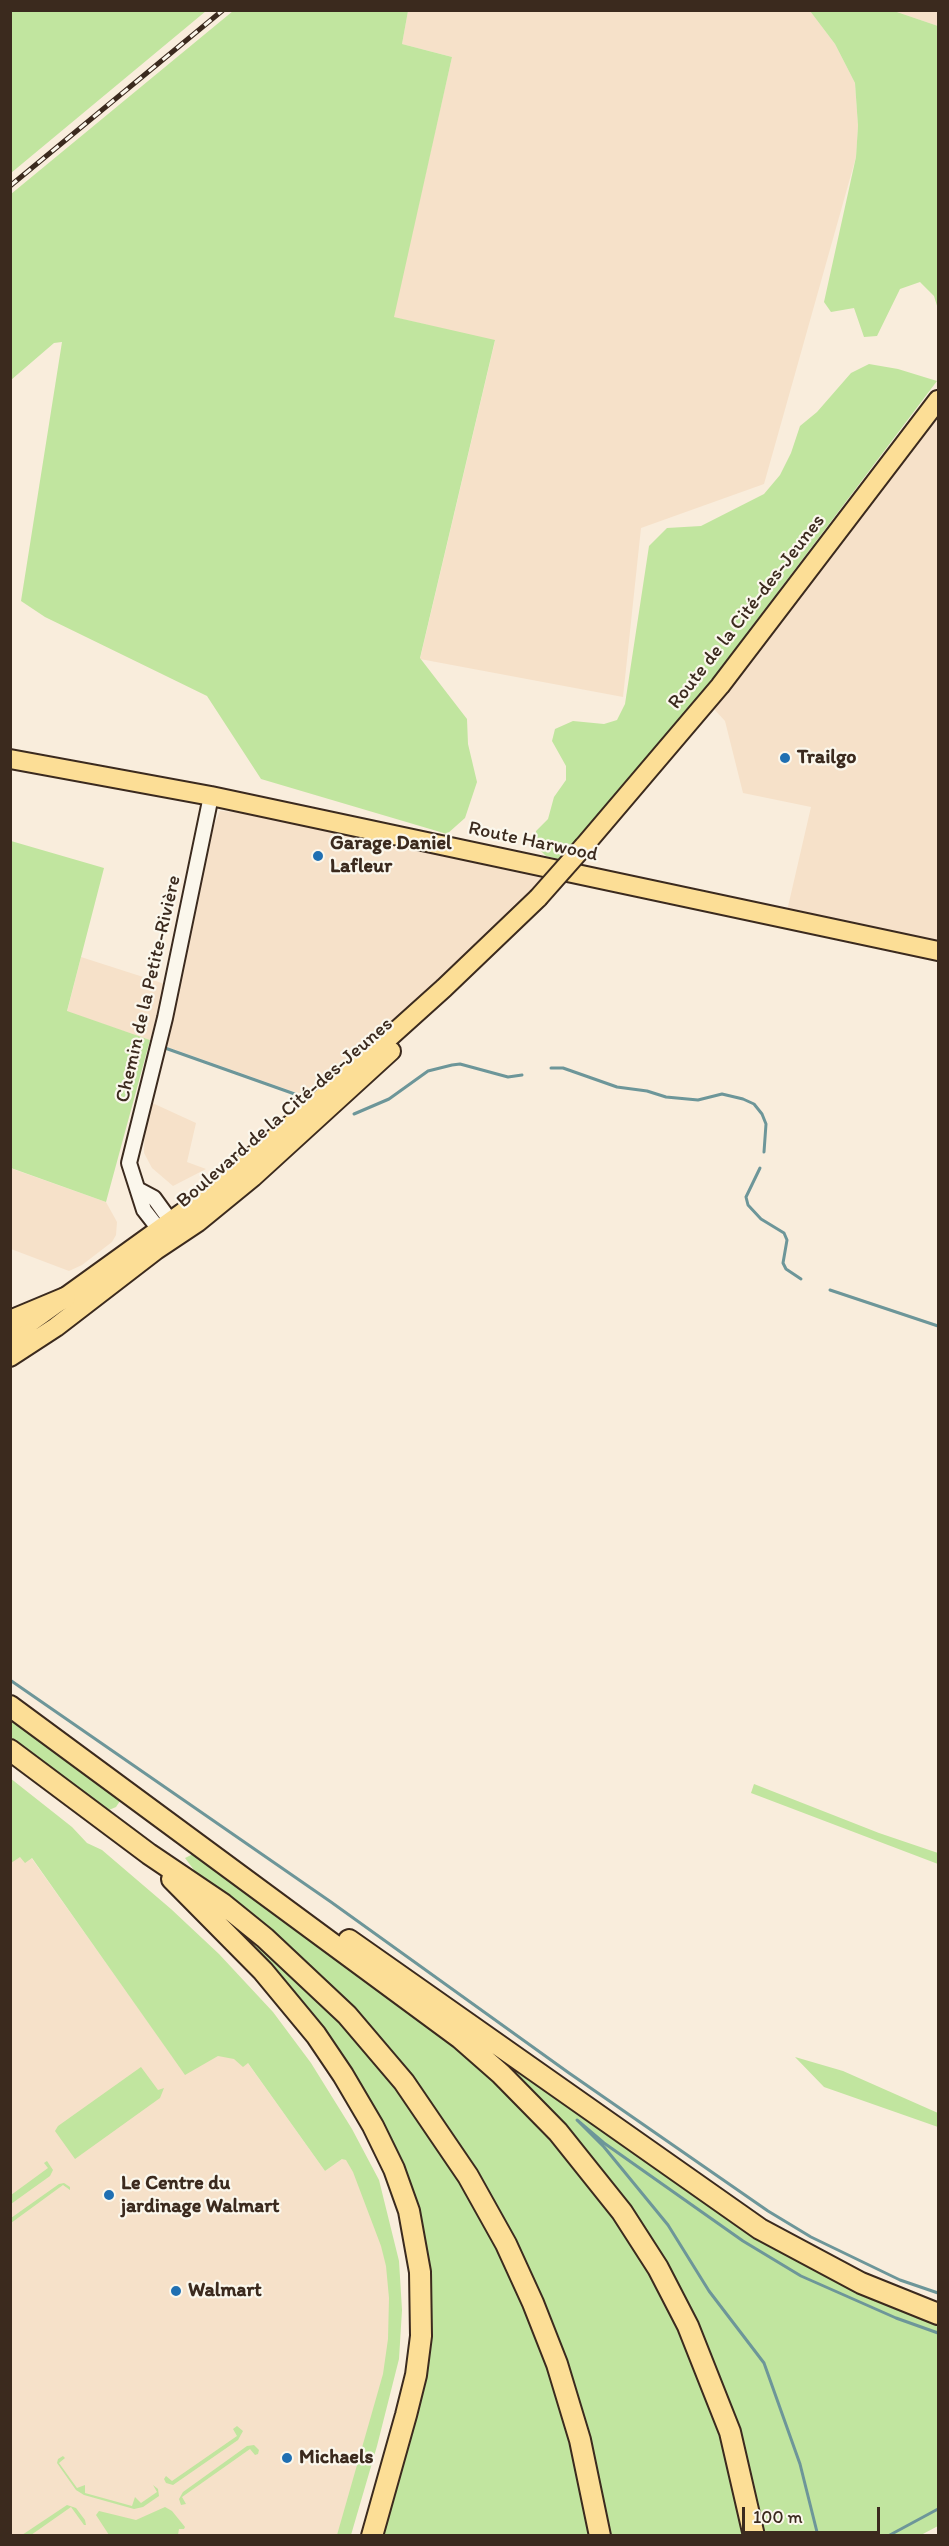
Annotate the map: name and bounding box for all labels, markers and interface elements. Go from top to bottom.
street label: Route de la Cité-des-Jeunes [663,510,831,714]
place label: Trailgo [797,746,856,770]
marker: Trailgo [778,751,792,765]
street label: Route Harwood [466,817,600,867]
place label: Garage Daniel Lafleur [330,832,452,879]
marker: Garage Daniel Lafleur [311,849,325,863]
street label: Chemin de la Petite-Rivière [111,873,187,1105]
street label: Boulevard de la Cité-des-Jeunes [172,1013,398,1213]
place label: Le Centre du jardinage Walmart [121,2172,280,2219]
marker: Le Centre du jardinage Walmart [102,2188,116,2202]
place label: Walmart [188,2279,262,2303]
marker: Walmart [169,2284,183,2298]
place label: Michaels [299,2446,373,2470]
marker: Michaels [280,2451,294,2465]
scale bar [745,2495,883,2533]
text: 100 m [753,2506,803,2528]

